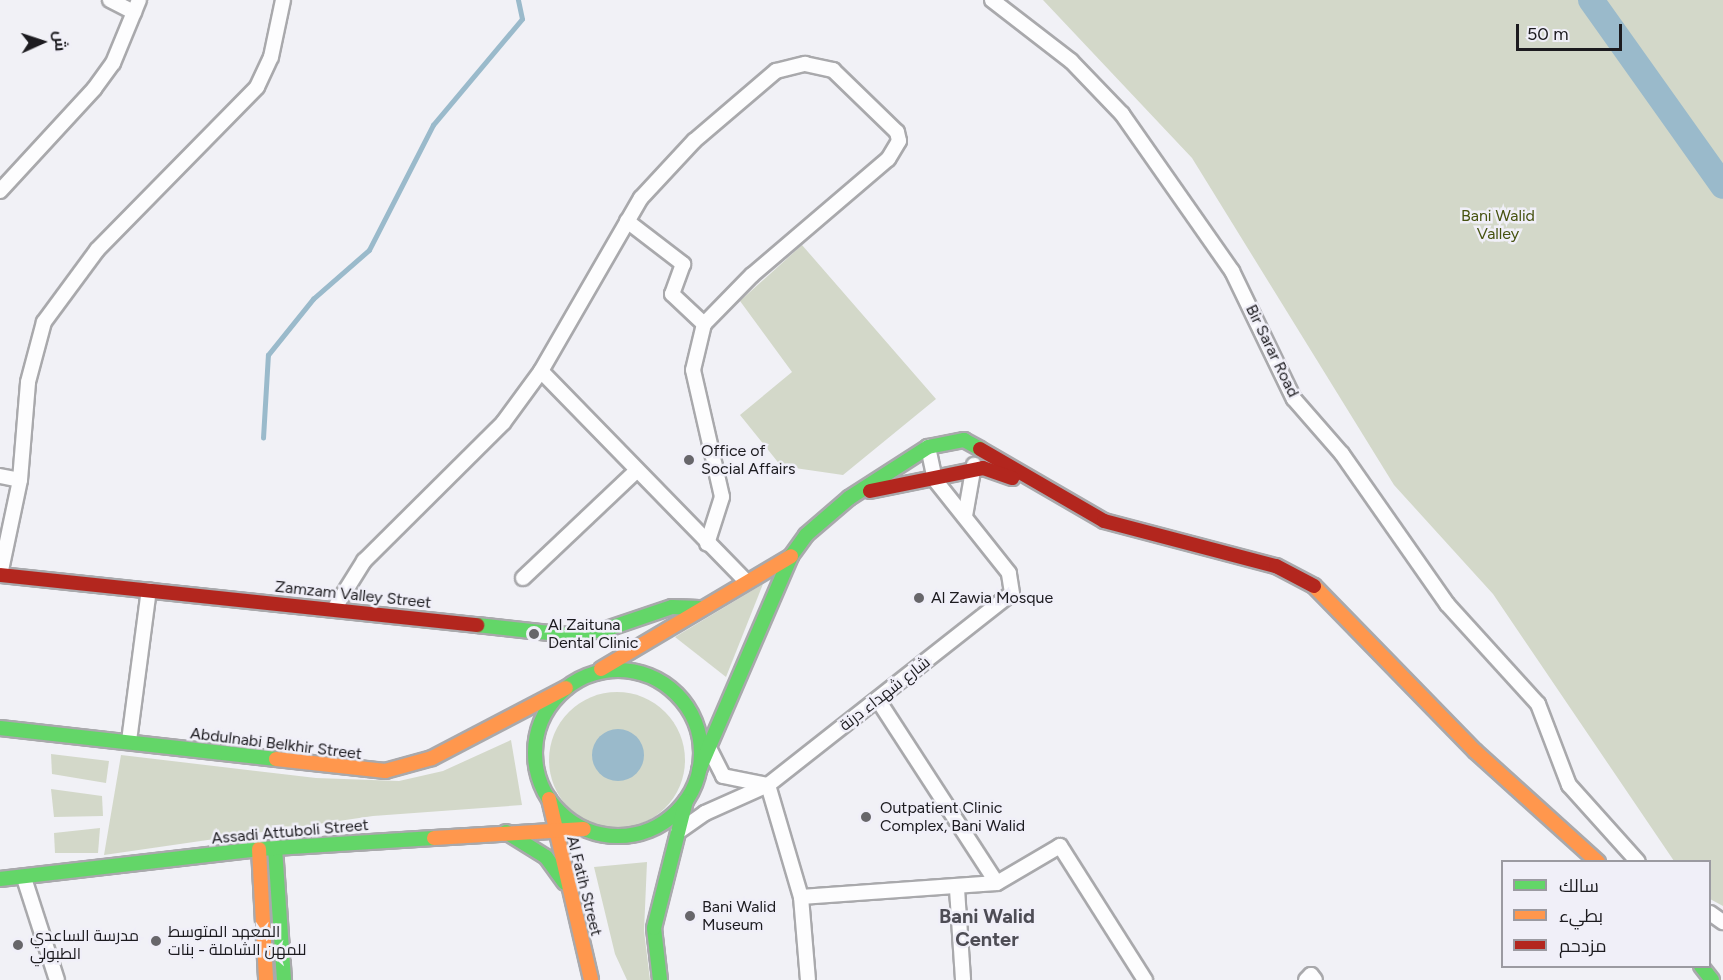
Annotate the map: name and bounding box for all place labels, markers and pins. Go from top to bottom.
place label: Office of Social Affairs [701,441,795,479]
marker: Office of Social Affairs [682,453,696,467]
place label: Al Zawia Mosque [931,588,1053,608]
marker: Al Zawia Mosque [912,591,926,605]
place label: Al Zaituna Dental Clinic [548,615,638,653]
marker: Al Zaituna Dental Clinic [525,625,543,643]
place label: Outpatient Clinic Complex, Bani Walid [880,798,1025,836]
marker: Outpatient Clinic Complex, Bani Walid [857,808,875,826]
place label: Bani Walid Museum [702,897,776,935]
marker: Bani Walid Museum [683,909,697,923]
place label: المعهد المتوسط للمهن الشاملة - بنات [168,922,306,960]
place label: مدرسة الساعدي الطبولي [30,926,139,964]
marker: المعهد المتوسط للمهن الشاملة - بنات [149,934,163,948]
marker: مدرسة الساعدي الطبولي [11,938,25,952]

